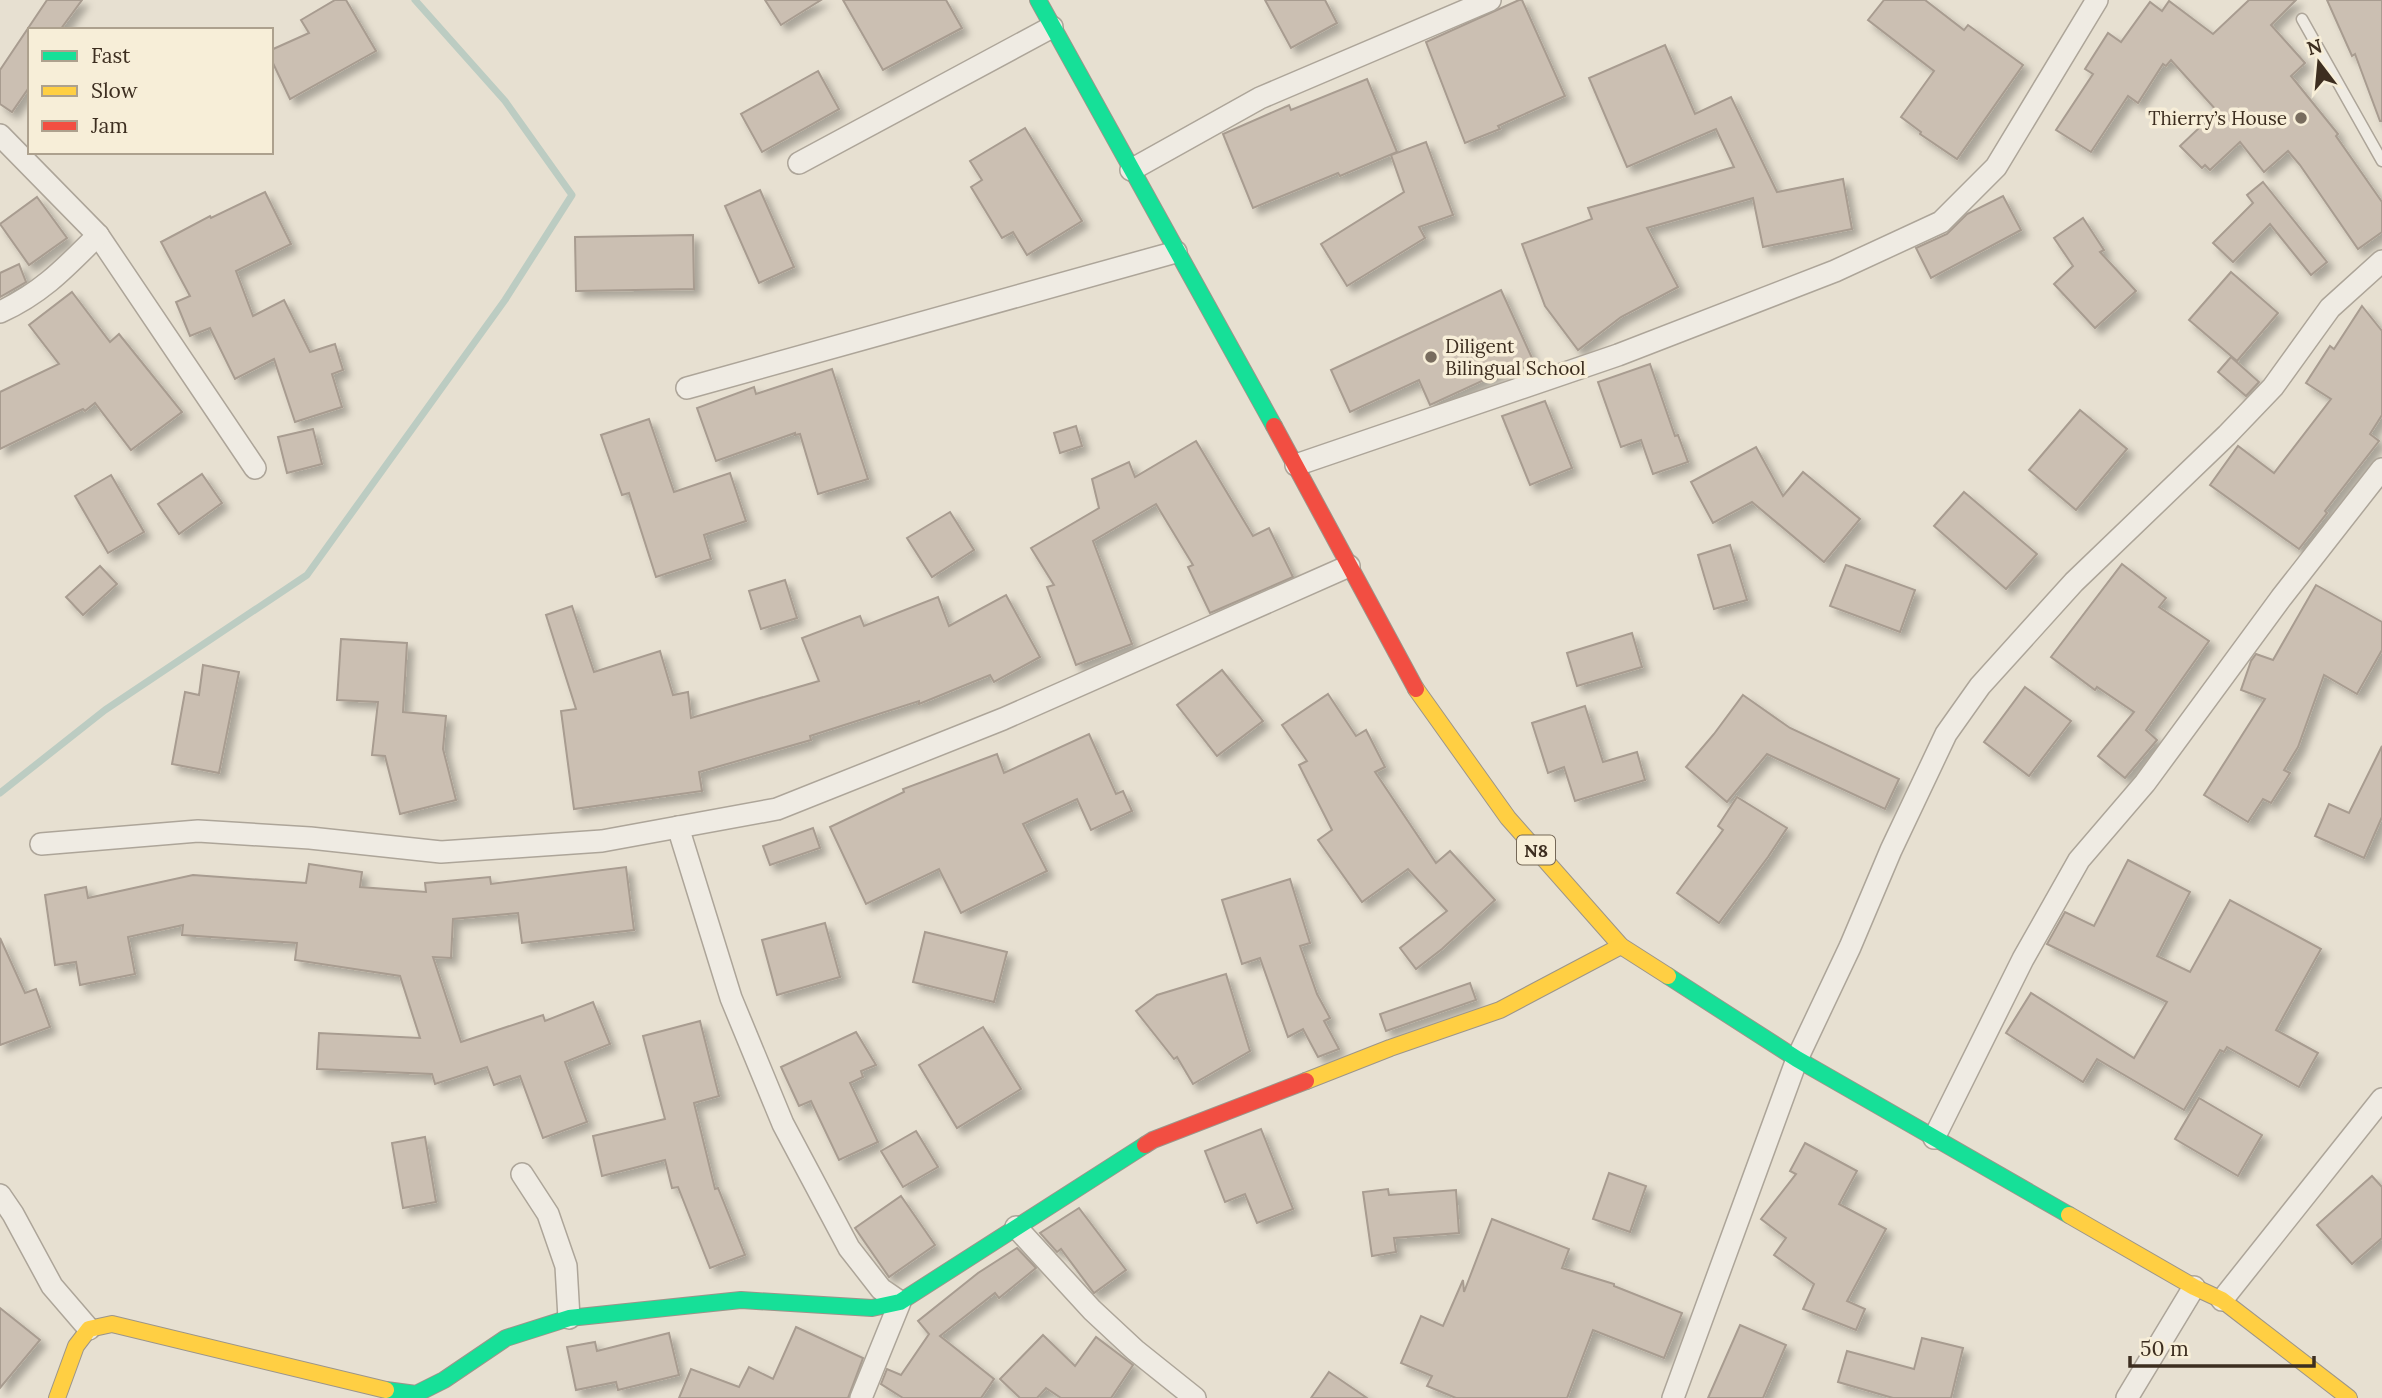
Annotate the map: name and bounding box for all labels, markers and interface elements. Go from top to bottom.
legend [28,28,273,154]
north arrow [2284,28,2354,98]
text: N [2304,33,2325,60]
text: Fast [91,42,131,69]
text: Slow [91,77,138,104]
place label: Thierry’s House [2148,106,2287,130]
marker: Thierry’s House [2293,110,2309,126]
text: Jam [90,112,128,139]
place label: Diligent Bilingual School [1445,334,1586,380]
marker: Diligent Bilingual School [1423,349,1439,365]
road number: N8 [1517,836,1555,864]
scale bar [2130,1324,2314,1368]
text: 50 m [2140,1335,2189,1362]

